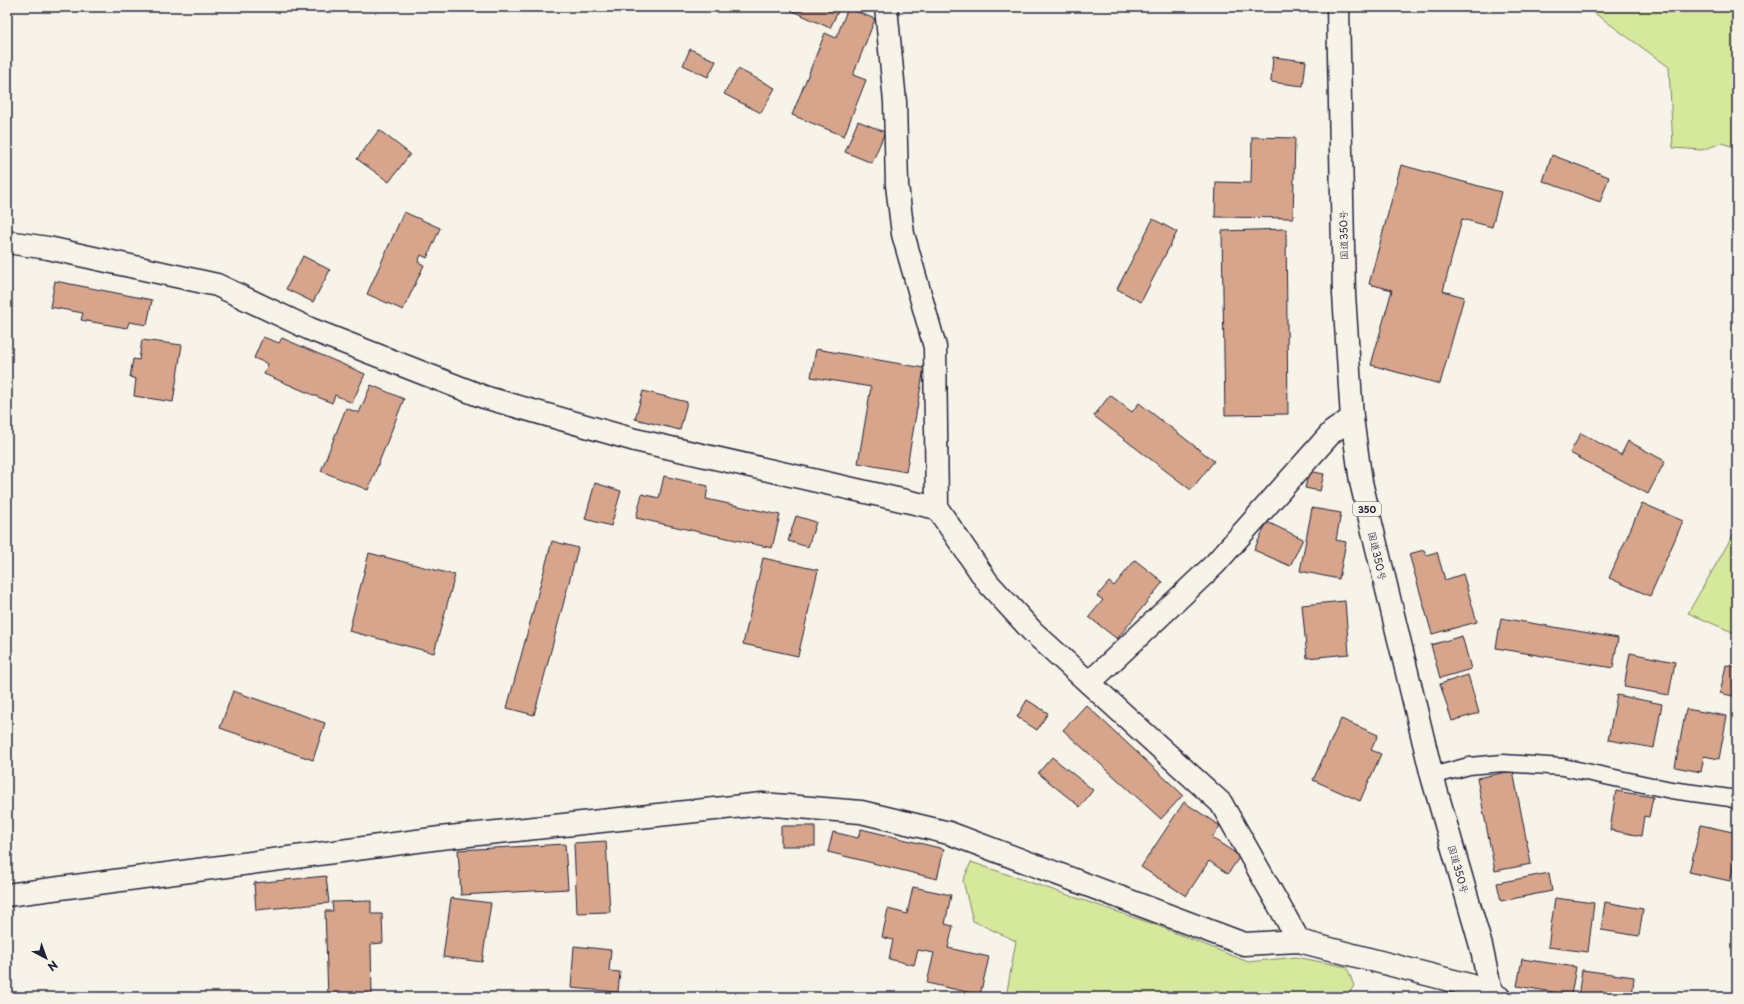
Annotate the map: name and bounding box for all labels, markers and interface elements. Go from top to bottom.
street label: 国道350号 [1335,210,1351,260]
road number: 350 [1353,502,1381,516]
street label: 国道350号 [1365,530,1391,582]
street label: 国道350号 [1445,843,1473,895]
north arrow [26,938,66,978]
text: N [44,957,62,975]

